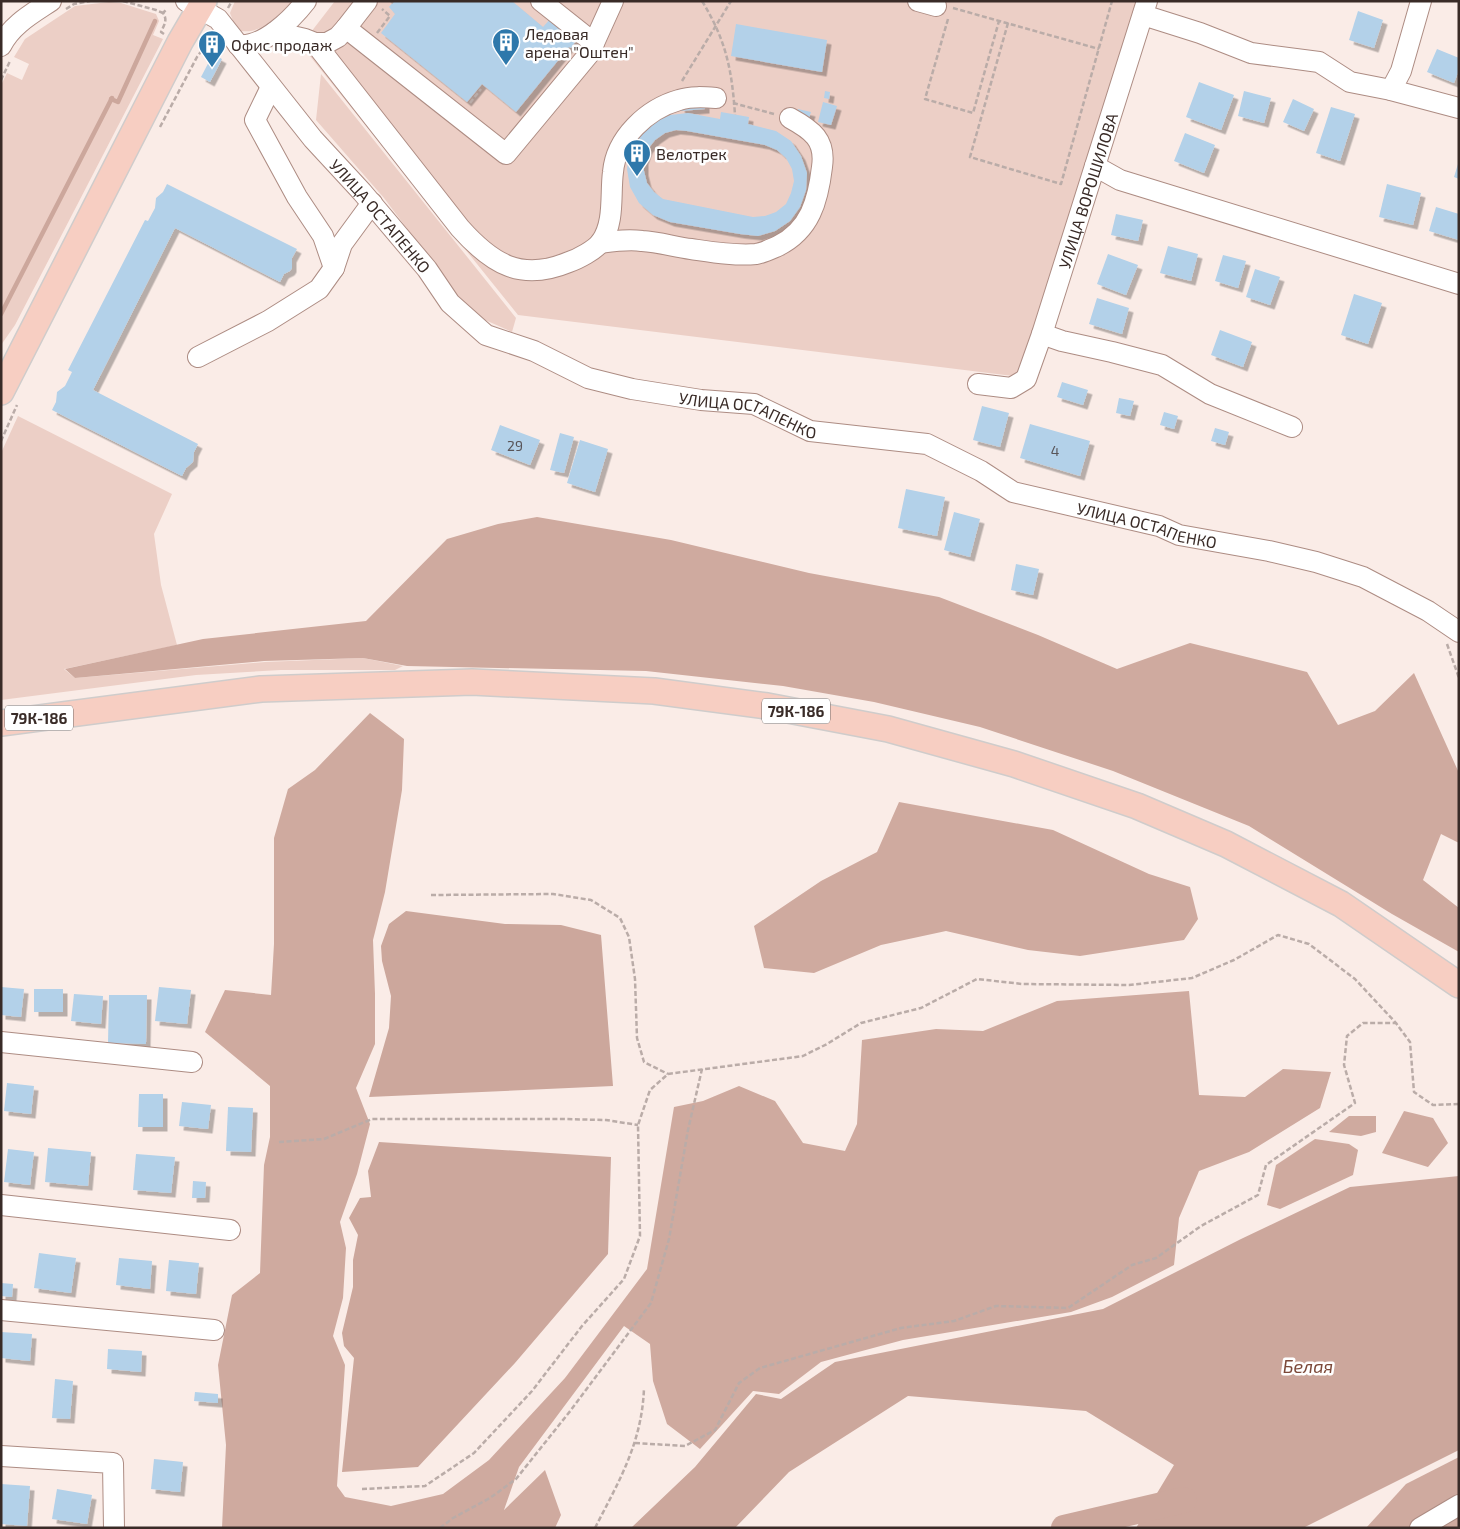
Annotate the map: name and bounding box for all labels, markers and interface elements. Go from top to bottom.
place label: Ледовая арена "Оштен" [525,24,634,61]
building icon: Ледовая арена "Оштен" [491,27,521,66]
building icon: Офис продаж [197,29,227,68]
place label: Офис продаж [231,35,333,54]
street label: УЛИЦА ВОРОШИЛОВА [1054,110,1121,271]
building icon: Велотрек [622,138,652,177]
place label: Велотрек [656,144,727,163]
street label: УЛИЦА ОСТАПЕНКО [327,155,435,276]
street label: УЛИЦА ОСТАПЕНКО [678,387,818,441]
house number: 29 [507,437,523,454]
house number: 4 [1051,442,1059,459]
street label: УЛИЦА ОСТАПЕНКО [1075,498,1218,551]
road number: 79К-186 [762,698,830,724]
road number: 79К-186 [5,706,73,730]
water label: Белая [1283,1355,1333,1377]

